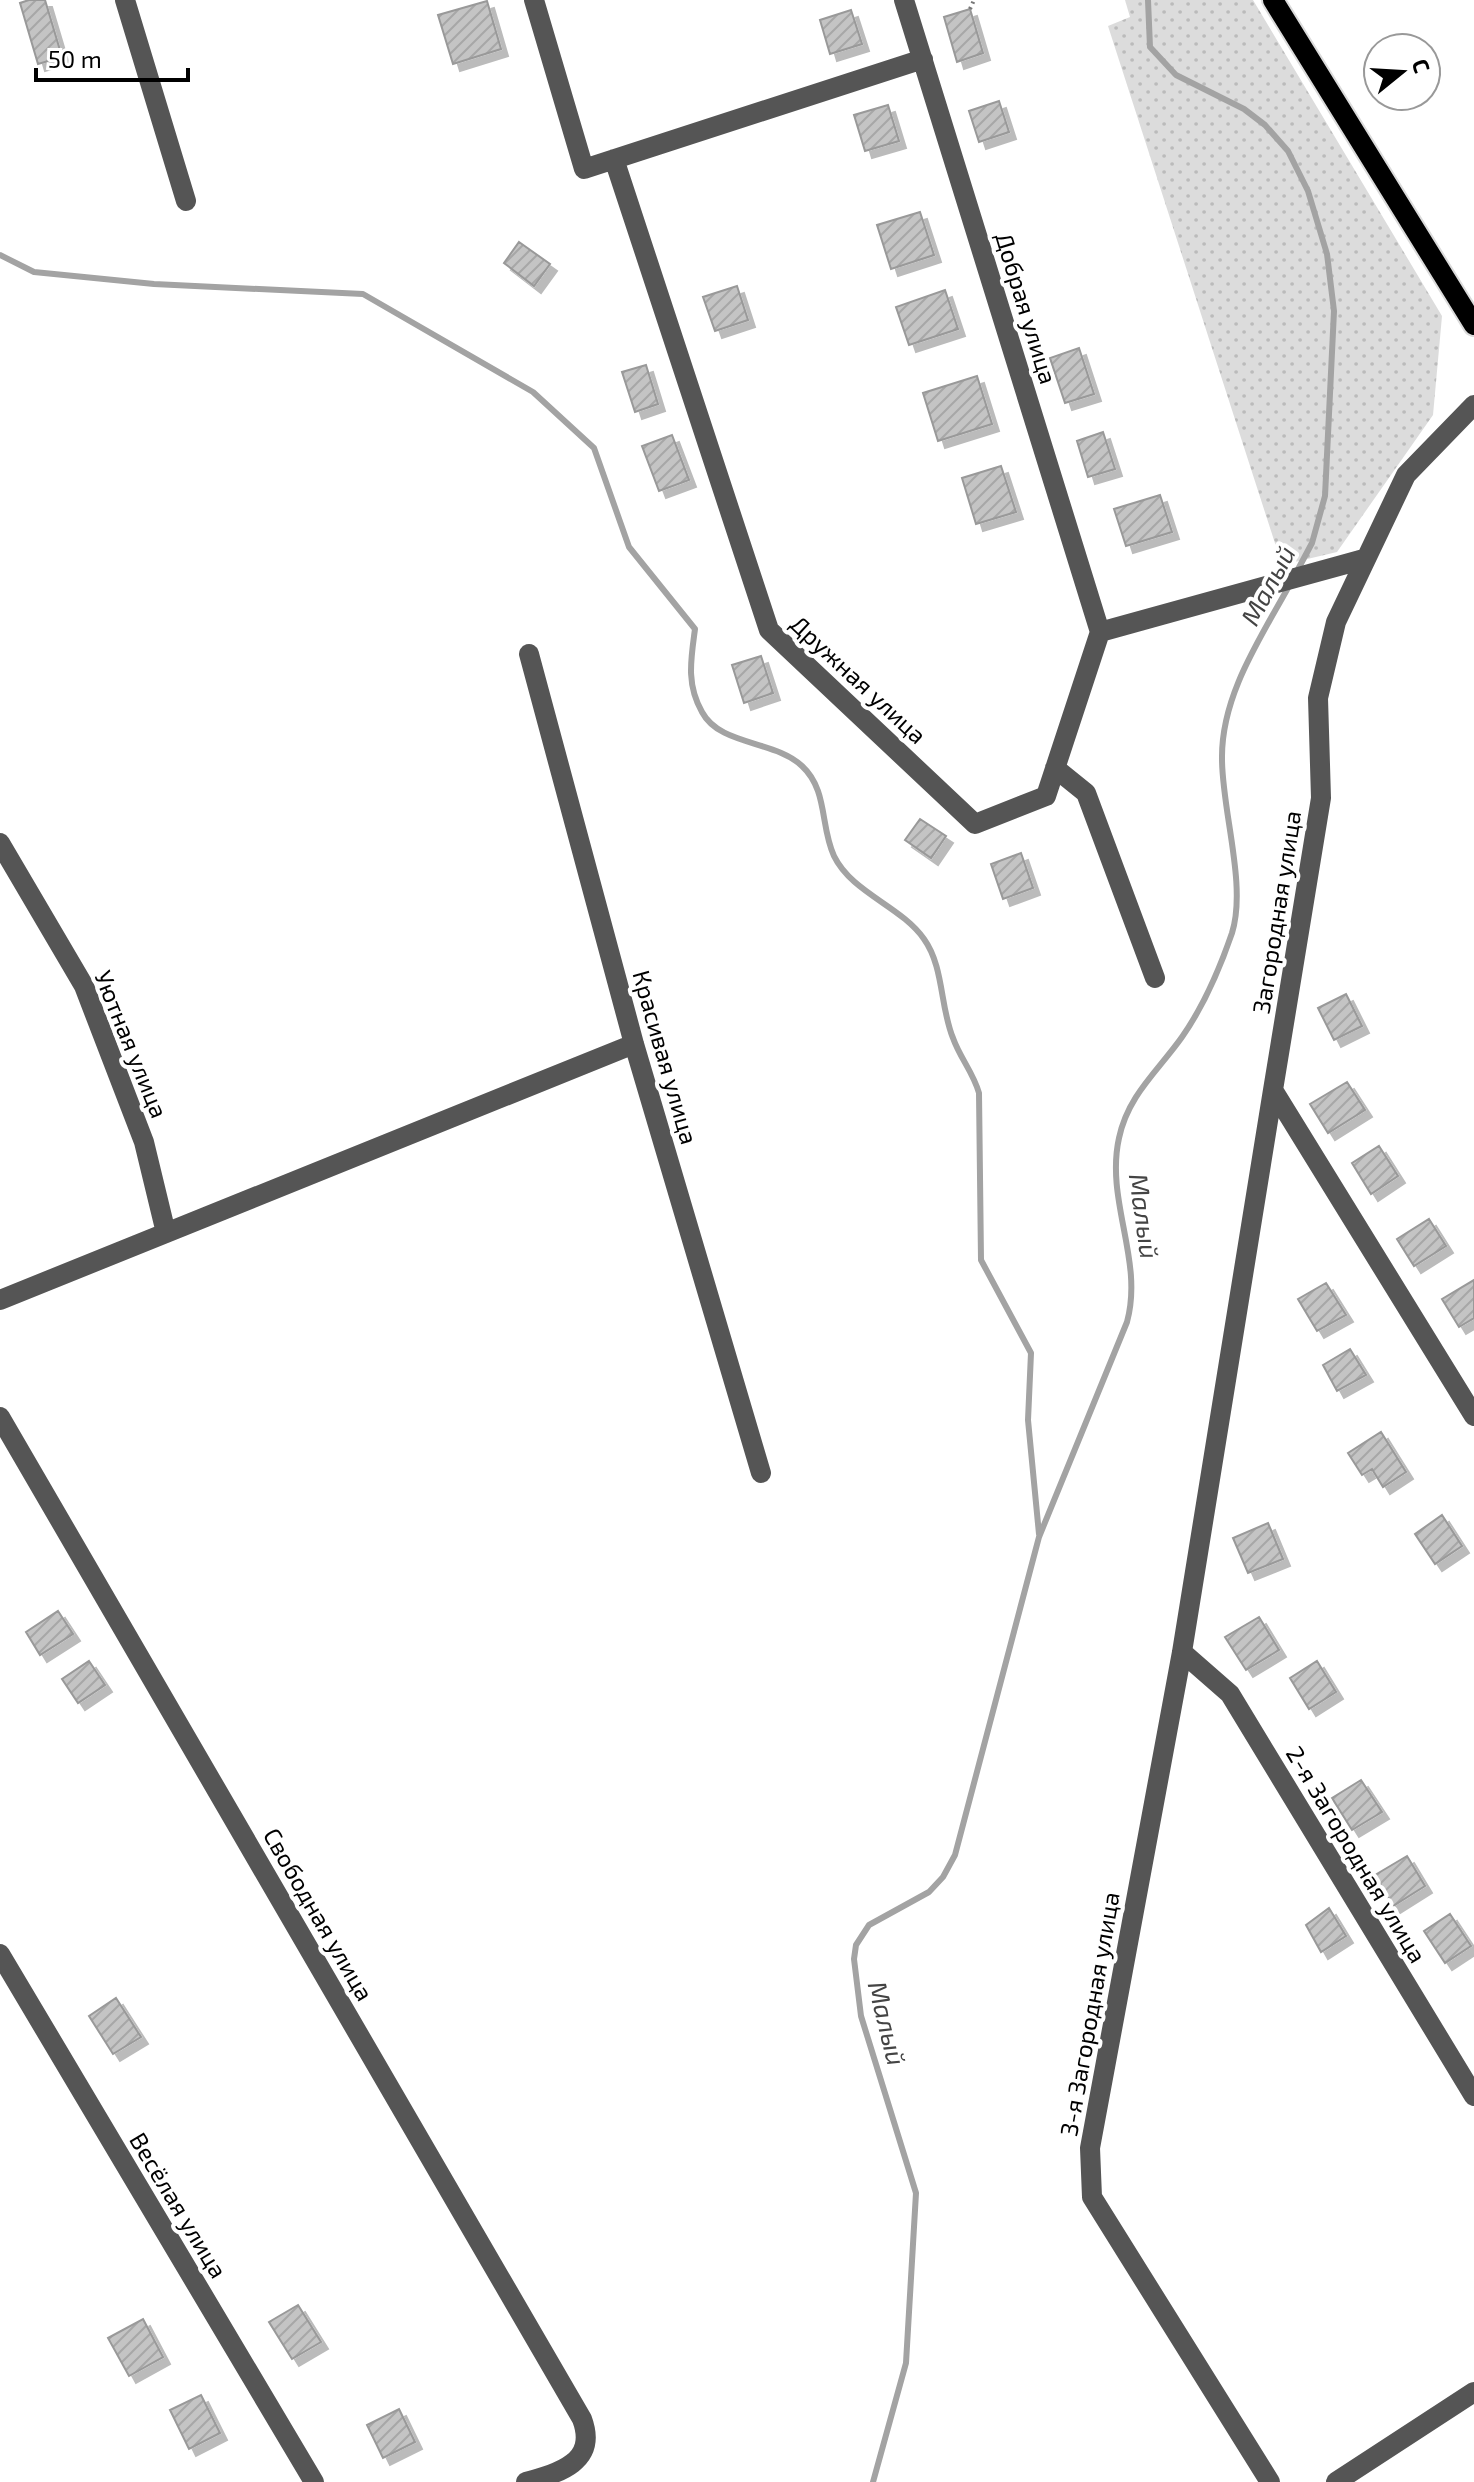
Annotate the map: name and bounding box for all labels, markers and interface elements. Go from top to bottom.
scale bar [36,32,188,82]
north arrow [1362,32,1442,112]
text: 50 m [48,44,102,73]
text: С [1408,55,1436,76]
street label: Добрая улица [989,229,1064,387]
water label: Малый [1233,540,1301,630]
street label: Дружная улица [784,609,933,750]
street label: Загородная улица [1246,808,1307,1016]
street label: Уютная улица [88,966,175,1122]
street label: Красивая улица [626,967,705,1148]
water label: Малый [1124,1171,1166,1261]
street label: 2-я Загородная улица [1280,1740,1433,1968]
street label: Свободная улица [257,1823,380,2006]
street label: 3-я Загородная улица [1053,1890,1126,2139]
water label: Малый [863,1978,913,2068]
street label: Весёлая улица [123,2127,234,2284]

